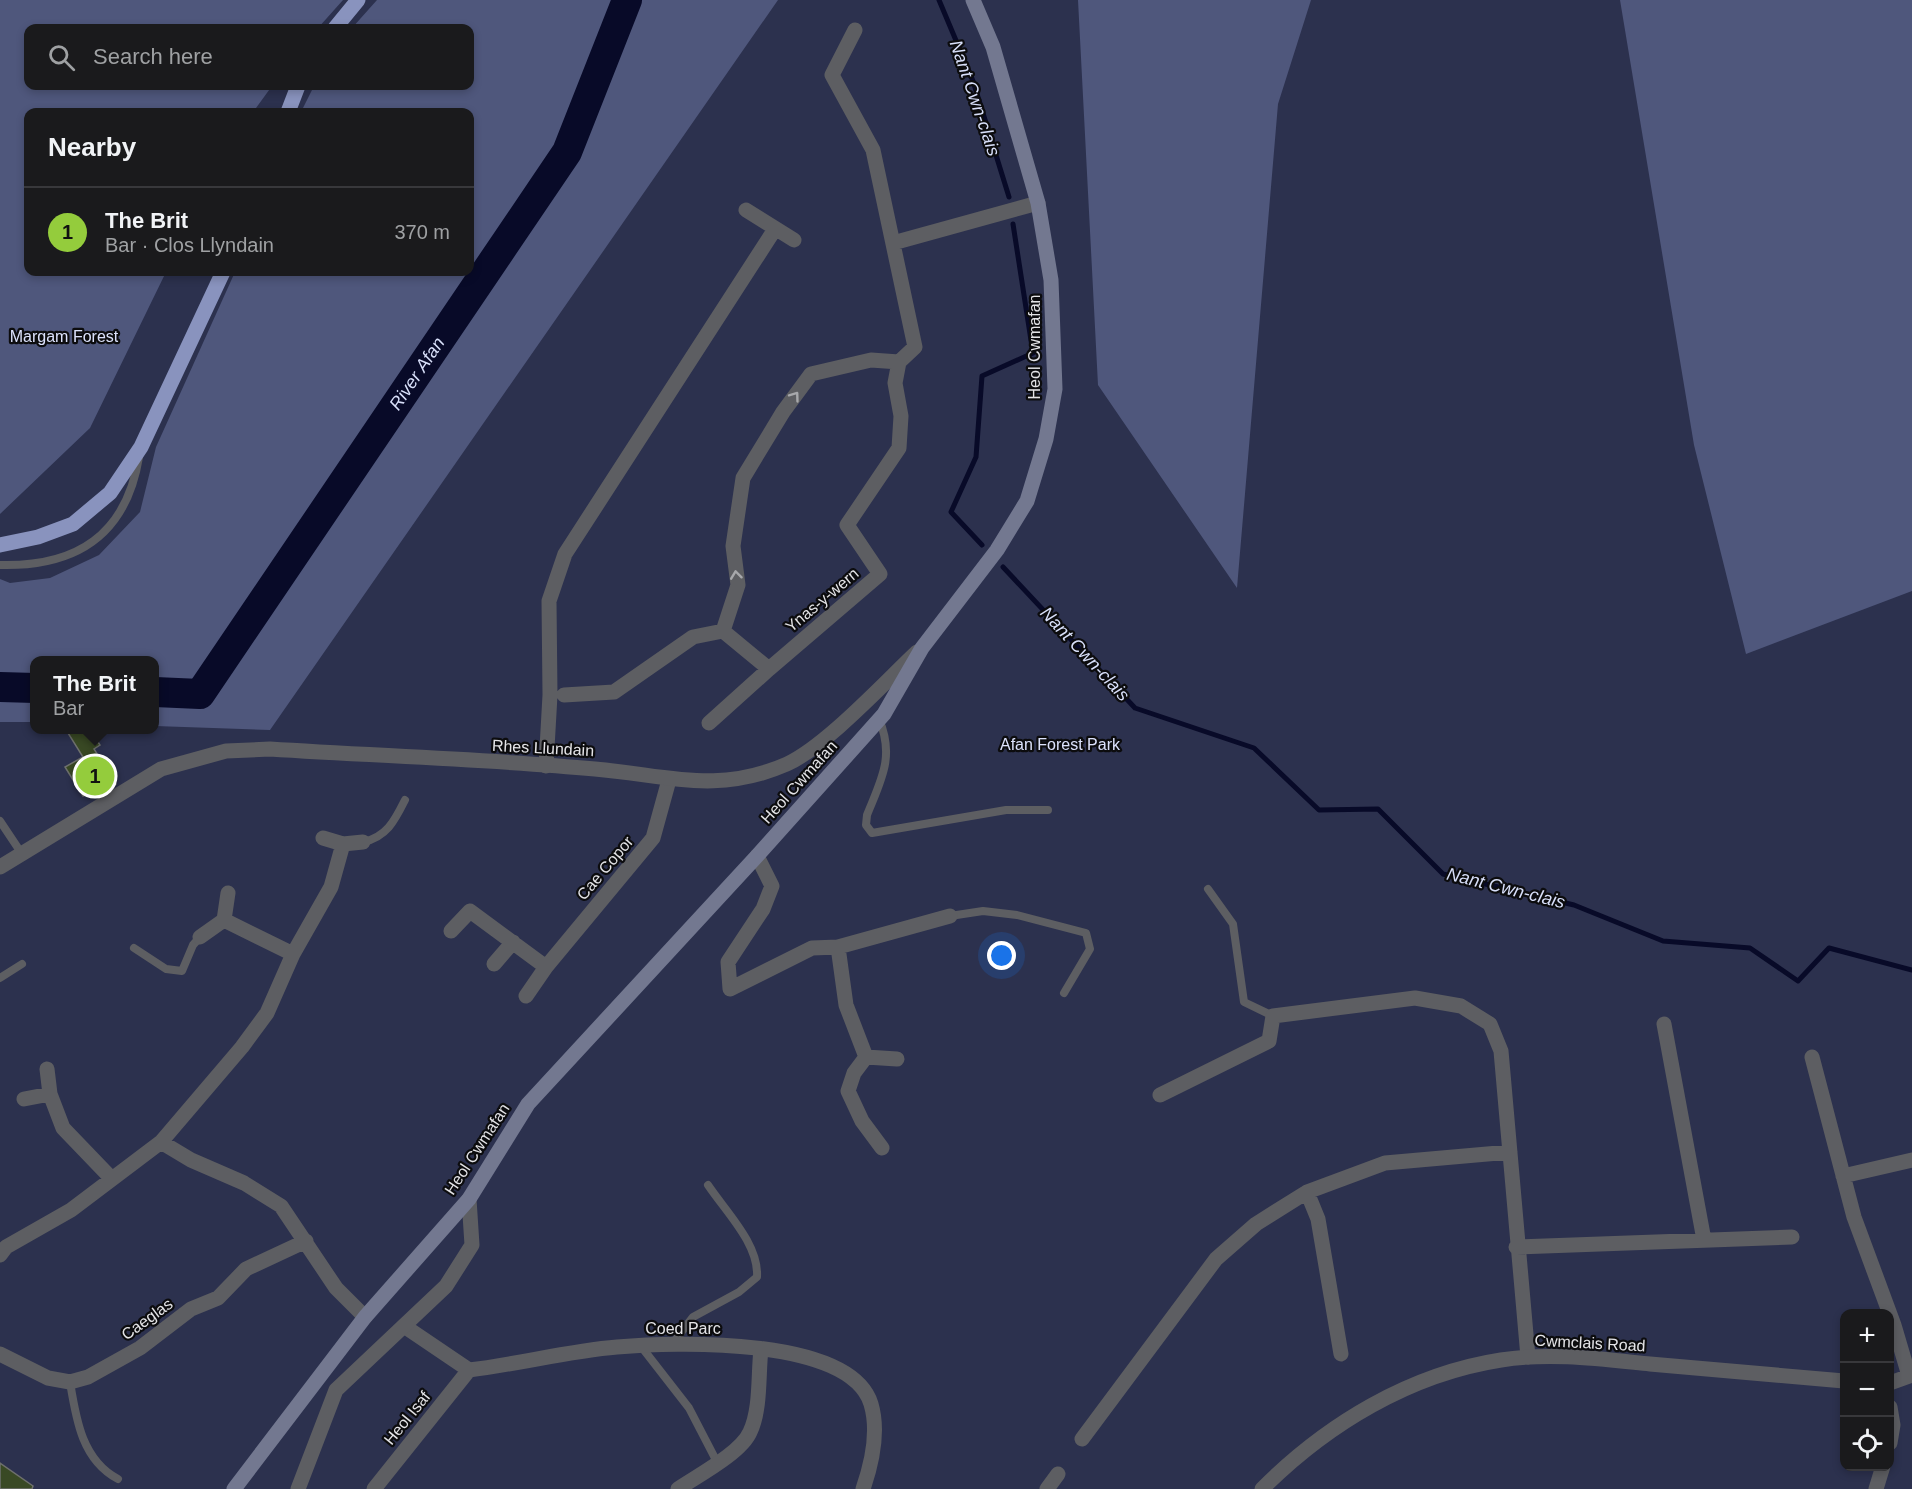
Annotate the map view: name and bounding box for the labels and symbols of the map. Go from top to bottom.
water label: Nant Cwn-clais [946,38,1004,158]
street label: Heol Cwmafan [1026,295,1043,399]
park label: Margam Forest [10,328,119,345]
water label: River Afan [385,333,449,414]
one-way arrow [788,391,799,402]
street label: Ynas-y-wern [782,565,862,635]
one-way arrow [731,570,743,580]
water label: Nant Cwn-clais [1036,603,1134,705]
park label: Afan Forest Park [1000,736,1121,753]
street label: Rhes Llundain [491,737,595,759]
street label: Heol Cwmafan [758,737,840,827]
pin: 1 [76,754,115,798]
street label: Cae Copor [574,832,637,903]
water label: Nant Cwn-clais [1445,864,1567,912]
your location [987,941,1016,970]
street label: Heol Cwmafan [441,1100,513,1198]
street label: Caeglas [118,1295,176,1343]
street label: Coed Parc [645,1320,721,1337]
street label: Cwmclais Road [1534,1332,1646,1354]
street label: Heol Isaf [381,1388,434,1448]

